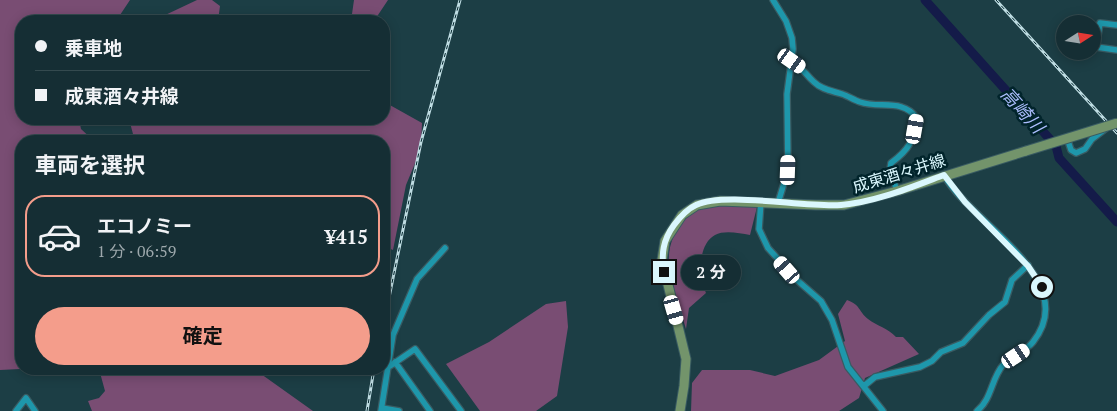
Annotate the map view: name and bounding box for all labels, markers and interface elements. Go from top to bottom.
north arrow [1056,15,1101,60]
map controls [1056,15,1101,60]
text: 乗車地 [65,35,122,60]
car [775,46,808,76]
water label: 高崎川 [996,82,1051,140]
text: 成東酒々井線 [65,83,179,108]
car [905,113,924,145]
street label: 成東酒々井線 [850,148,948,198]
text: 車両を選択 [35,150,145,179]
car [779,155,796,185]
text: エコノミー [97,213,192,238]
icon: car [37,214,82,259]
text: ¥415 [325,224,368,249]
text: 1 分 · 06:59 [97,240,176,262]
callout: 2 分 [682,254,742,290]
car [771,254,802,286]
route end [653,261,675,283]
text: 2 分 [696,261,726,283]
route start [1031,276,1053,298]
car [662,294,685,326]
button: 確定 [35,307,370,365]
car [999,341,1032,371]

